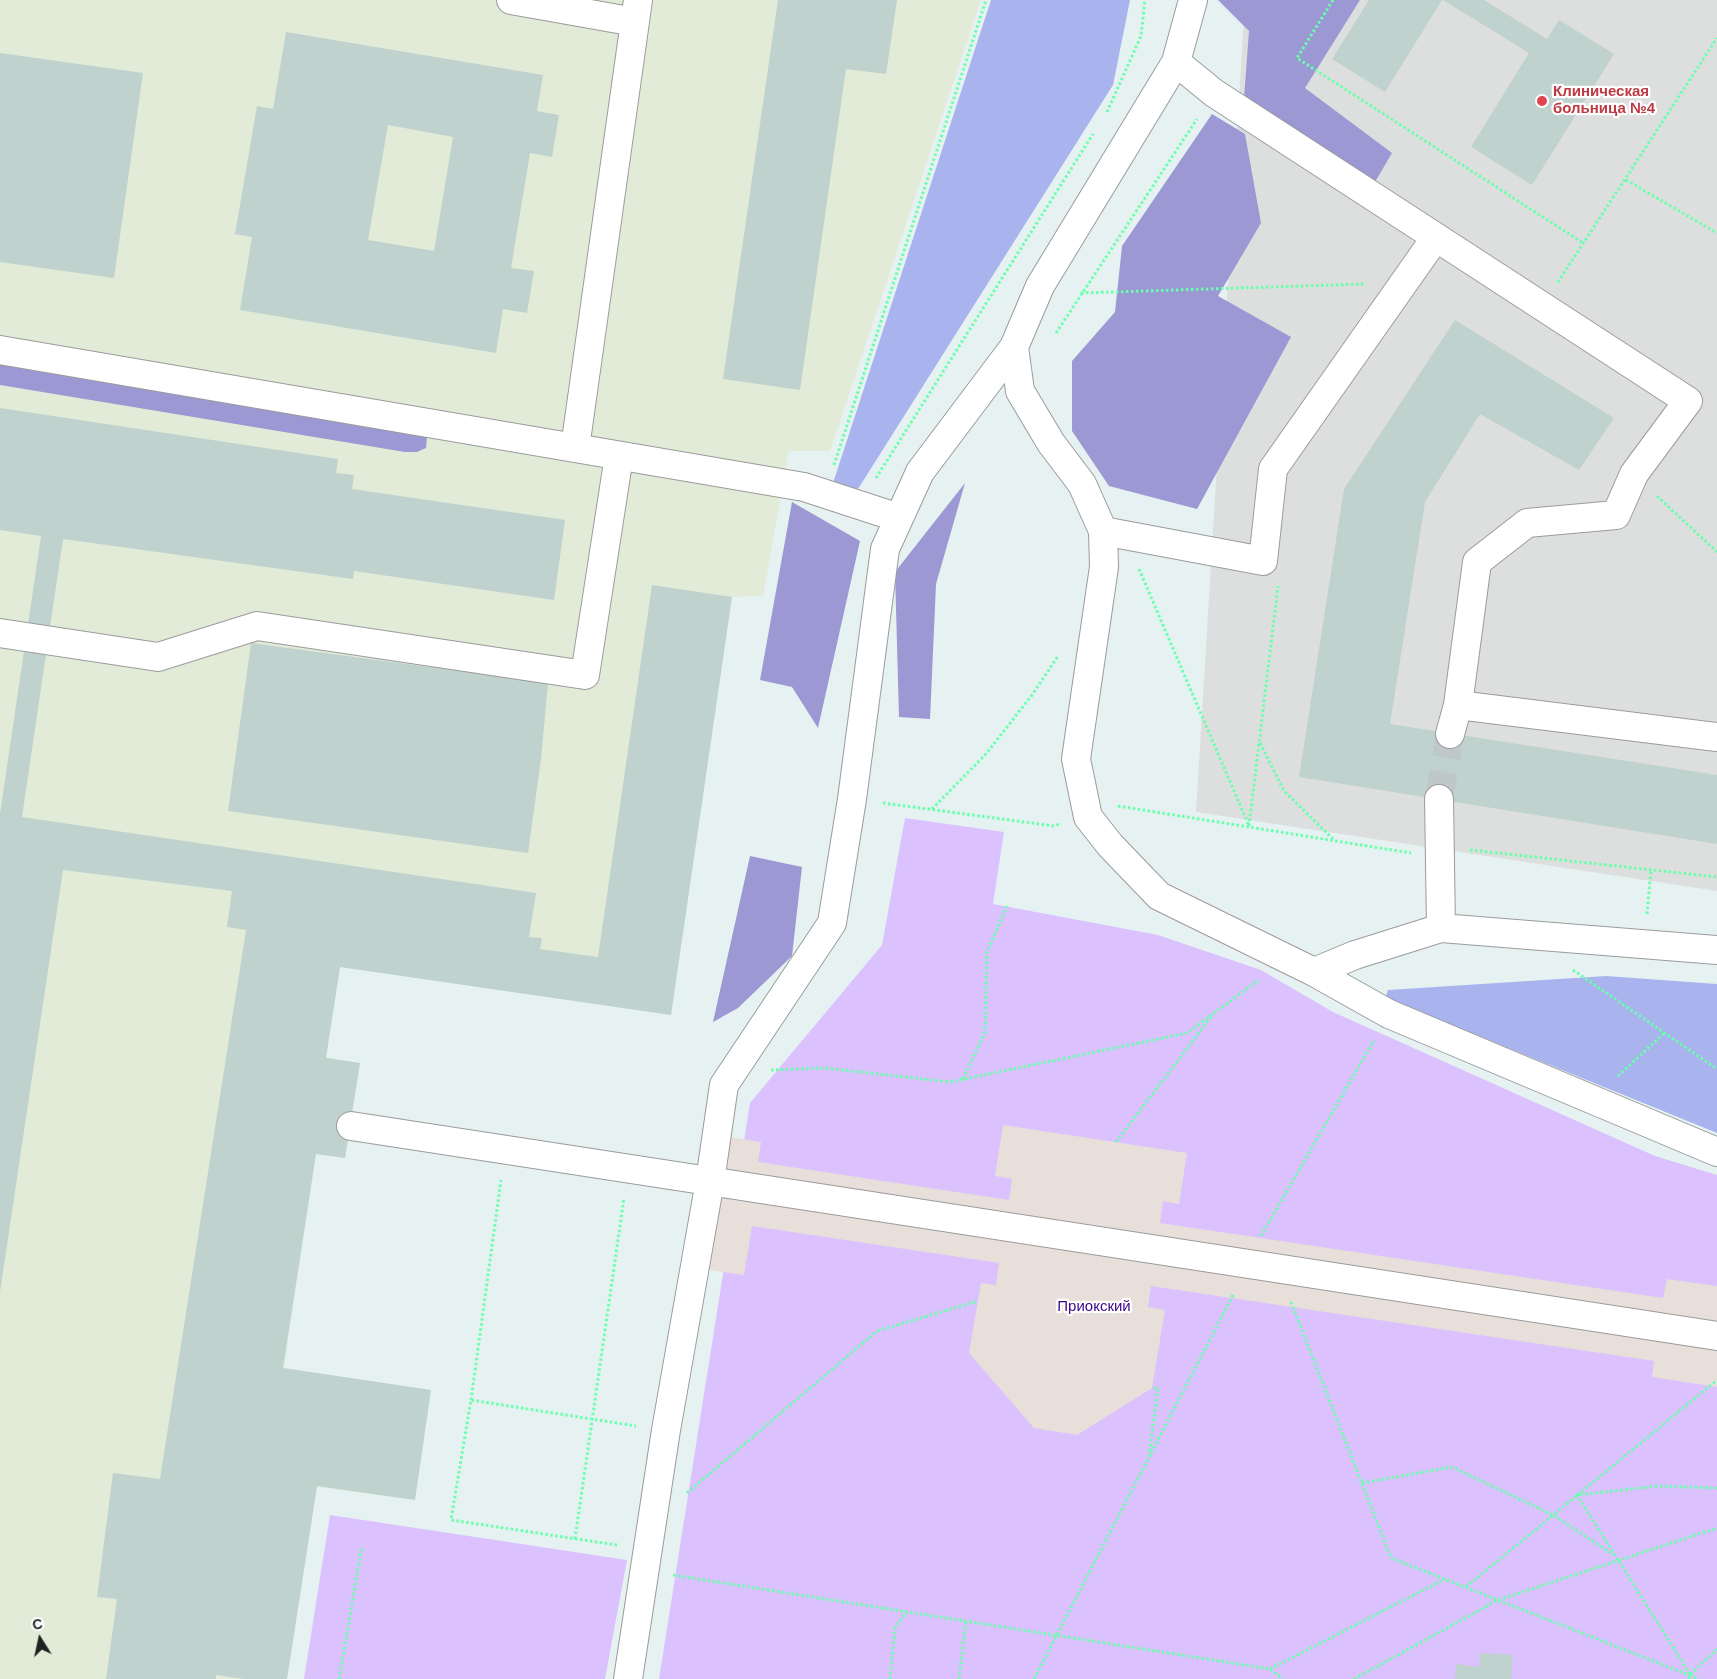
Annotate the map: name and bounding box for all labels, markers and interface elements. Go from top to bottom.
place label: Клиническая больница №4 [1553,83,1655,118]
marker: Клиническая больница №4 [1535,94,1549,108]
park label: Приокский [1057,1298,1131,1316]
north arrow [15,1614,65,1664]
text: С [31,1615,44,1633]

